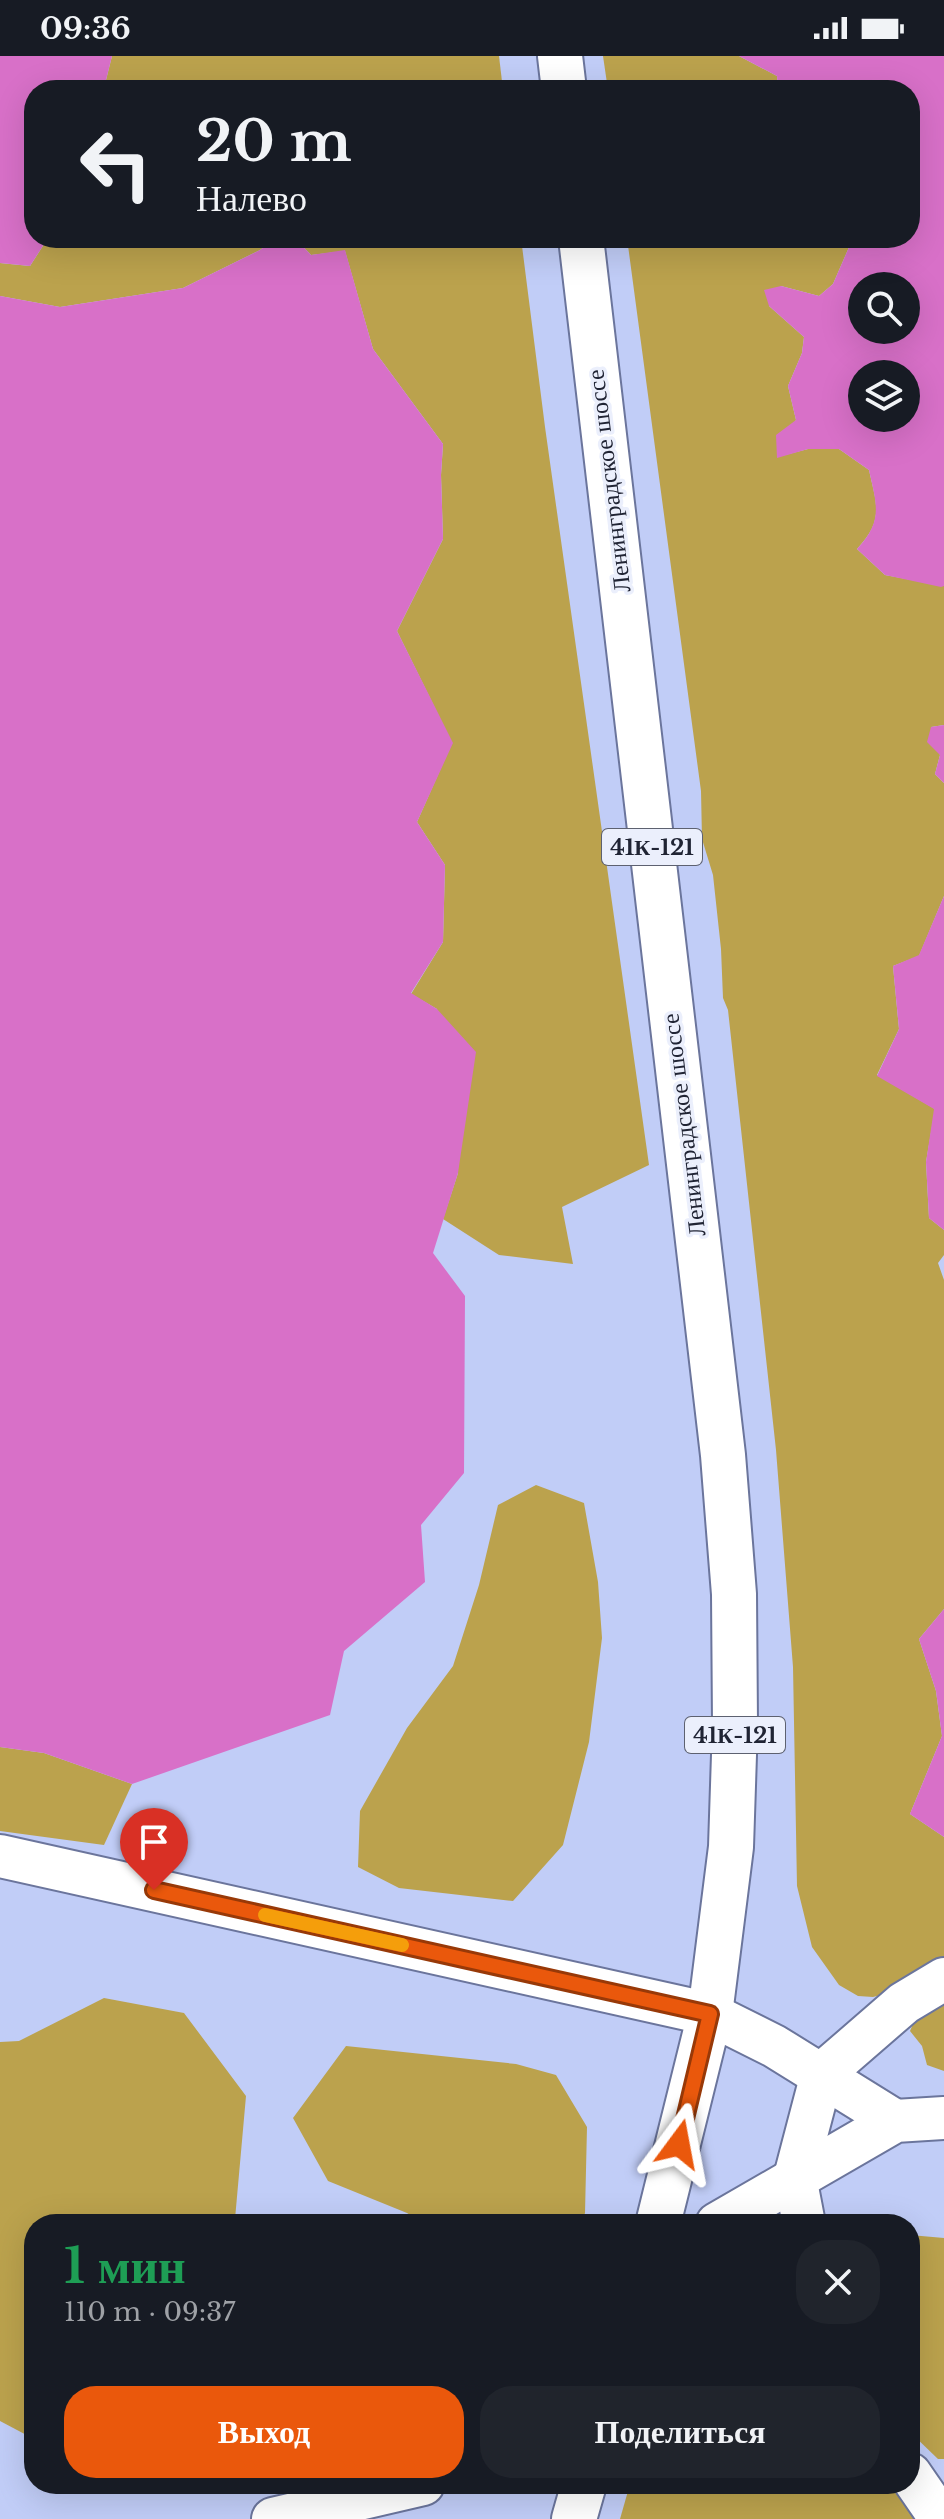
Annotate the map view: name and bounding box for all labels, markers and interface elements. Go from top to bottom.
text: 09:36 [40,10,131,47]
text: 20 m [196,107,352,176]
icon: left [64,112,168,216]
text: Налево [196,176,307,221]
map controls [848,272,920,432]
button: search [848,272,920,344]
button: layers [848,360,920,432]
street label: Ленинградское шоссе [580,368,637,594]
road number: 41К-121 [602,829,702,865]
street label: Ленинградское шоссе [655,1012,712,1238]
road number: 41К-121 [685,1717,785,1753]
pin [120,1808,188,1890]
icon: arrive [132,1820,176,1864]
position arrow [637,2102,721,2186]
text: 1 мин [64,2236,186,2296]
button: close [796,2240,880,2324]
text: 110 m · 09:37 [64,2296,235,2328]
button: Выход [64,2386,464,2478]
button: Поделиться [480,2386,880,2478]

